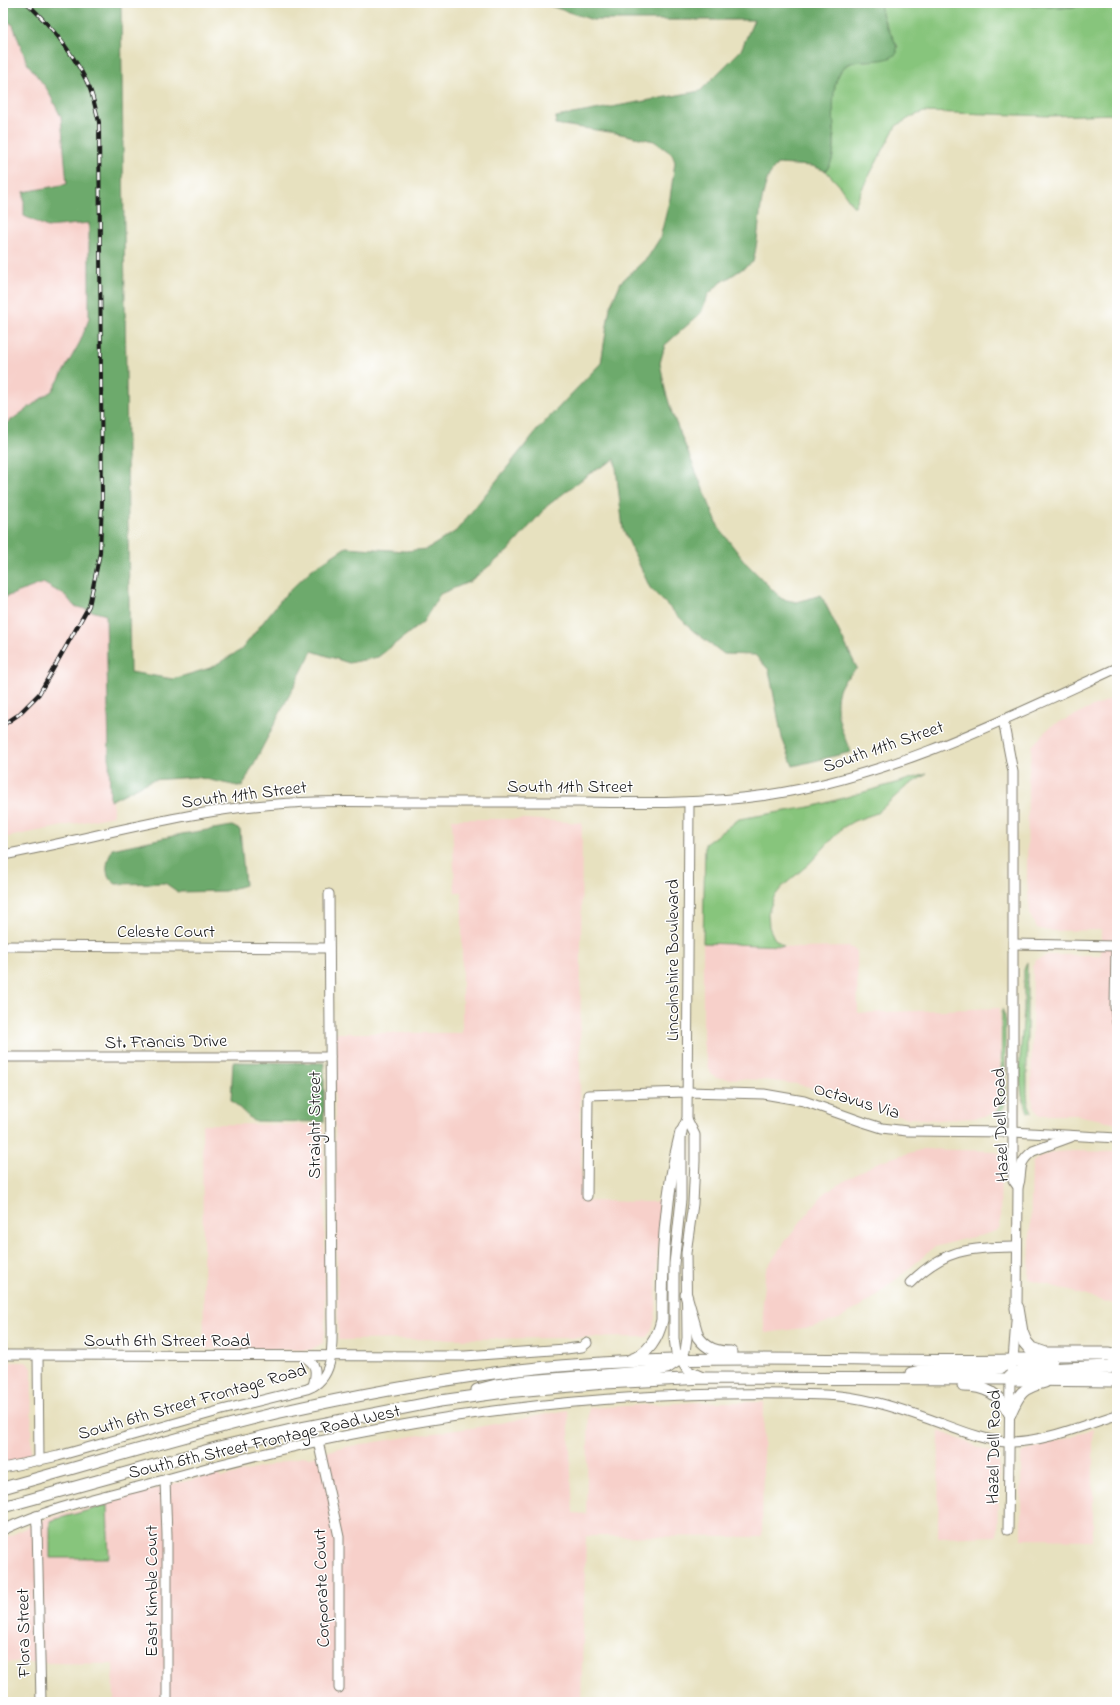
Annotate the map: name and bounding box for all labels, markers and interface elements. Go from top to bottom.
street label: South 11th Street [820,715,948,781]
street label: South 11th Street [180,775,308,817]
street label: South 11th Street [507,775,633,801]
street label: Lincolnshire Boulevard [661,879,687,1041]
street label: Celeste Court [117,920,215,946]
street label: St. Francis Drive [104,1029,229,1057]
street label: Hazel Dell Road [987,1067,1017,1182]
street label: Straight Street [303,1071,330,1179]
street label: Octavus Via [810,1077,903,1127]
street label: South 6th Street Road [84,1329,250,1355]
street label: South 6th Street Frontage Road [75,1358,310,1449]
street label: Hazel Dell Road [981,1390,1009,1504]
street label: South 6th Street Frontage Road West [126,1399,403,1488]
street label: East Kimble Court [140,1525,166,1657]
street label: Corporate Court [308,1528,338,1648]
street label: Flora Street [11,1588,39,1679]

